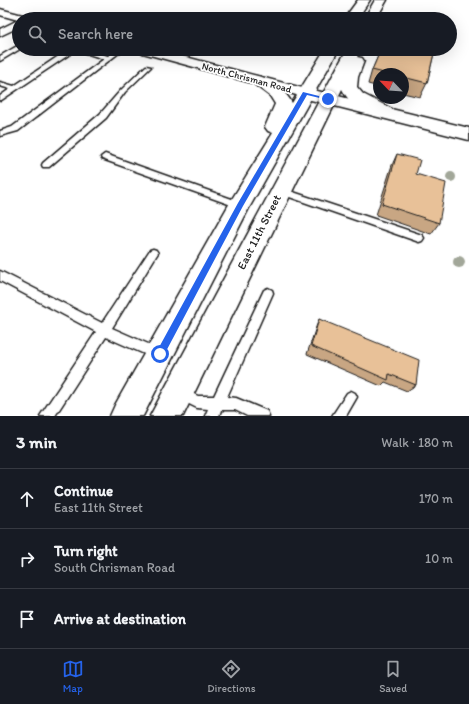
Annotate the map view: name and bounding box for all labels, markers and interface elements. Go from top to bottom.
search box [12,12,457,56]
icon: search [26,23,48,45]
text: Search here [58,25,133,43]
street label: North Chrisman Road [201,59,294,96]
north arrow [373,68,409,104]
route end [319,90,337,108]
street label: East 11th Street [234,192,284,272]
route start [151,345,169,363]
text: 3 min [16,432,57,452]
text: Walk · 180 m [381,435,453,450]
text: Continue [54,482,113,500]
icon: ahead [16,488,38,510]
text: 170 m [419,491,453,506]
text: East 11th Street [54,500,143,515]
text: Turn right [54,542,118,560]
icon: right [16,548,38,570]
text: 10 m [425,551,453,566]
text: South Chrisman Road [54,560,175,575]
icon: arrive [16,608,38,630]
text: Arrive at destination [54,610,186,628]
tab: Map [62,658,84,695]
tab: Directions [207,658,256,695]
tab: Saved [379,658,407,695]

